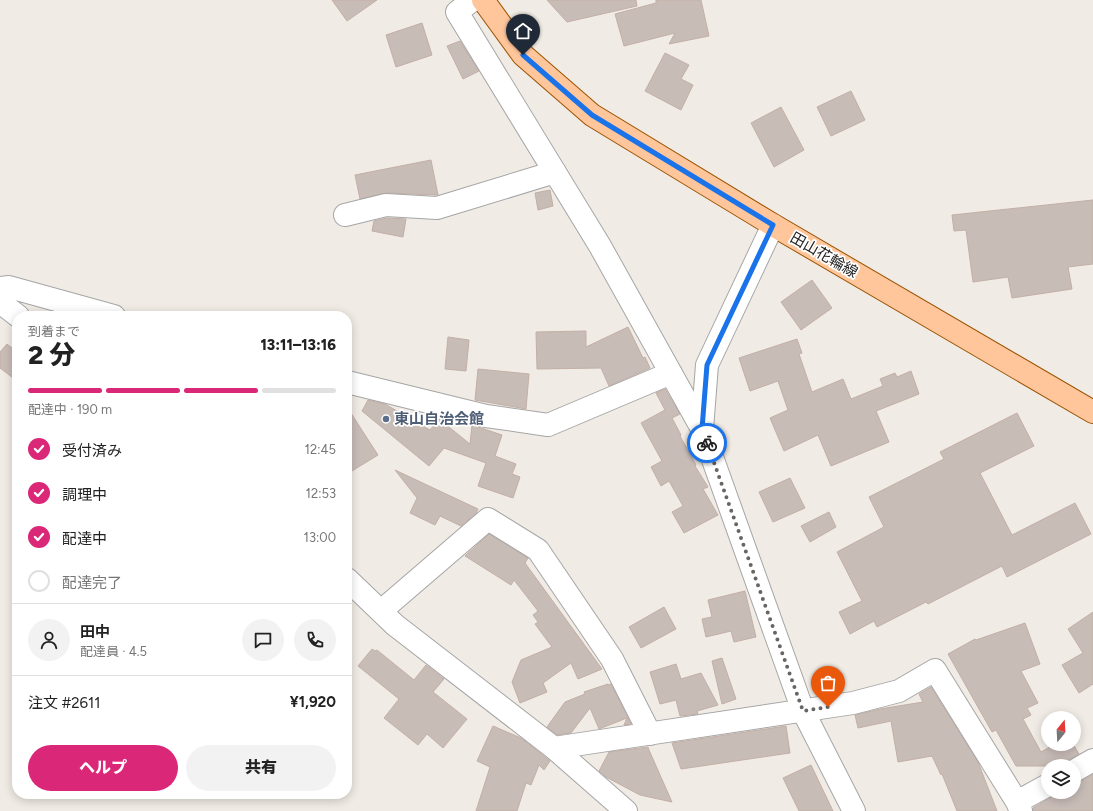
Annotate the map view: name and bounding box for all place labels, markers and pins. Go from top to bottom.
pin [506,14,540,55]
place label: 東山自治会館 [394,410,484,428]
marker: 東山自治会館 [381,414,391,424]
pin [811,666,845,707]

